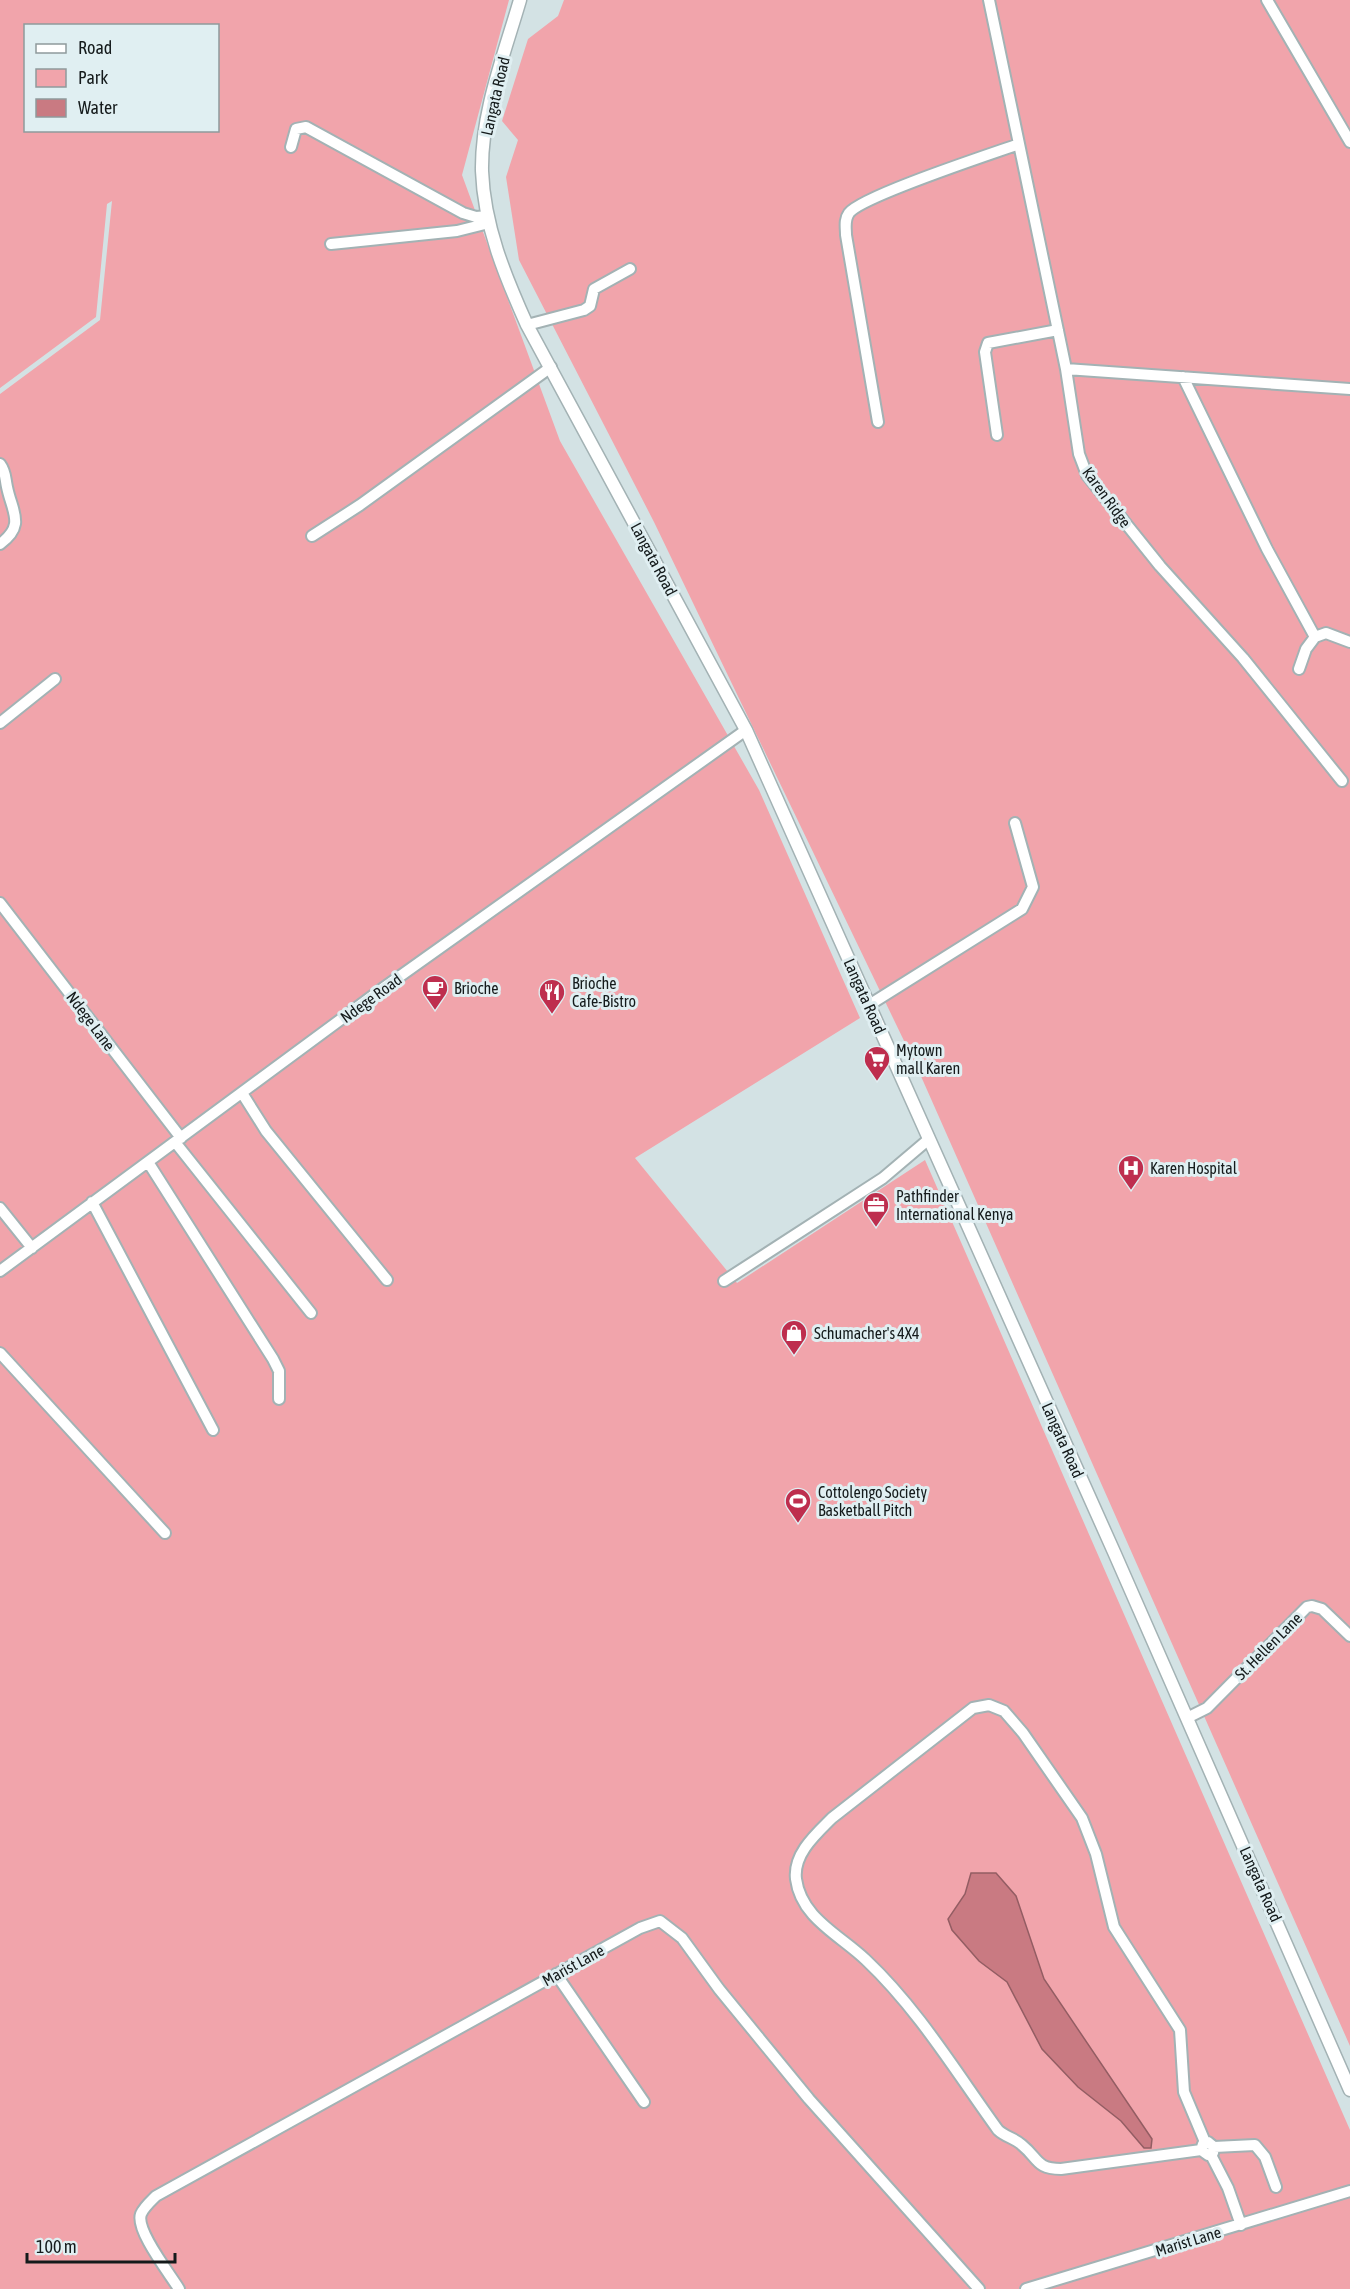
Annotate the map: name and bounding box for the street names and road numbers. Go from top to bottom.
street label: Langata Road [477,55,514,137]
street label: Karen Ridge [1078,463,1135,531]
street label: Langata Road [626,519,681,599]
street label: Langata Road [840,956,890,1037]
street label: Ndege Road [337,970,406,1027]
street label: Ndege Lane [62,988,119,1055]
street label: Langata Road [1038,1400,1088,1481]
street label: St. Hellen Lane [1231,1609,1305,1683]
street label: Langata Road [1236,1844,1286,1925]
street label: Marist Lane [539,1941,607,1989]
street label: Marist Lane [1153,2223,1223,2259]

